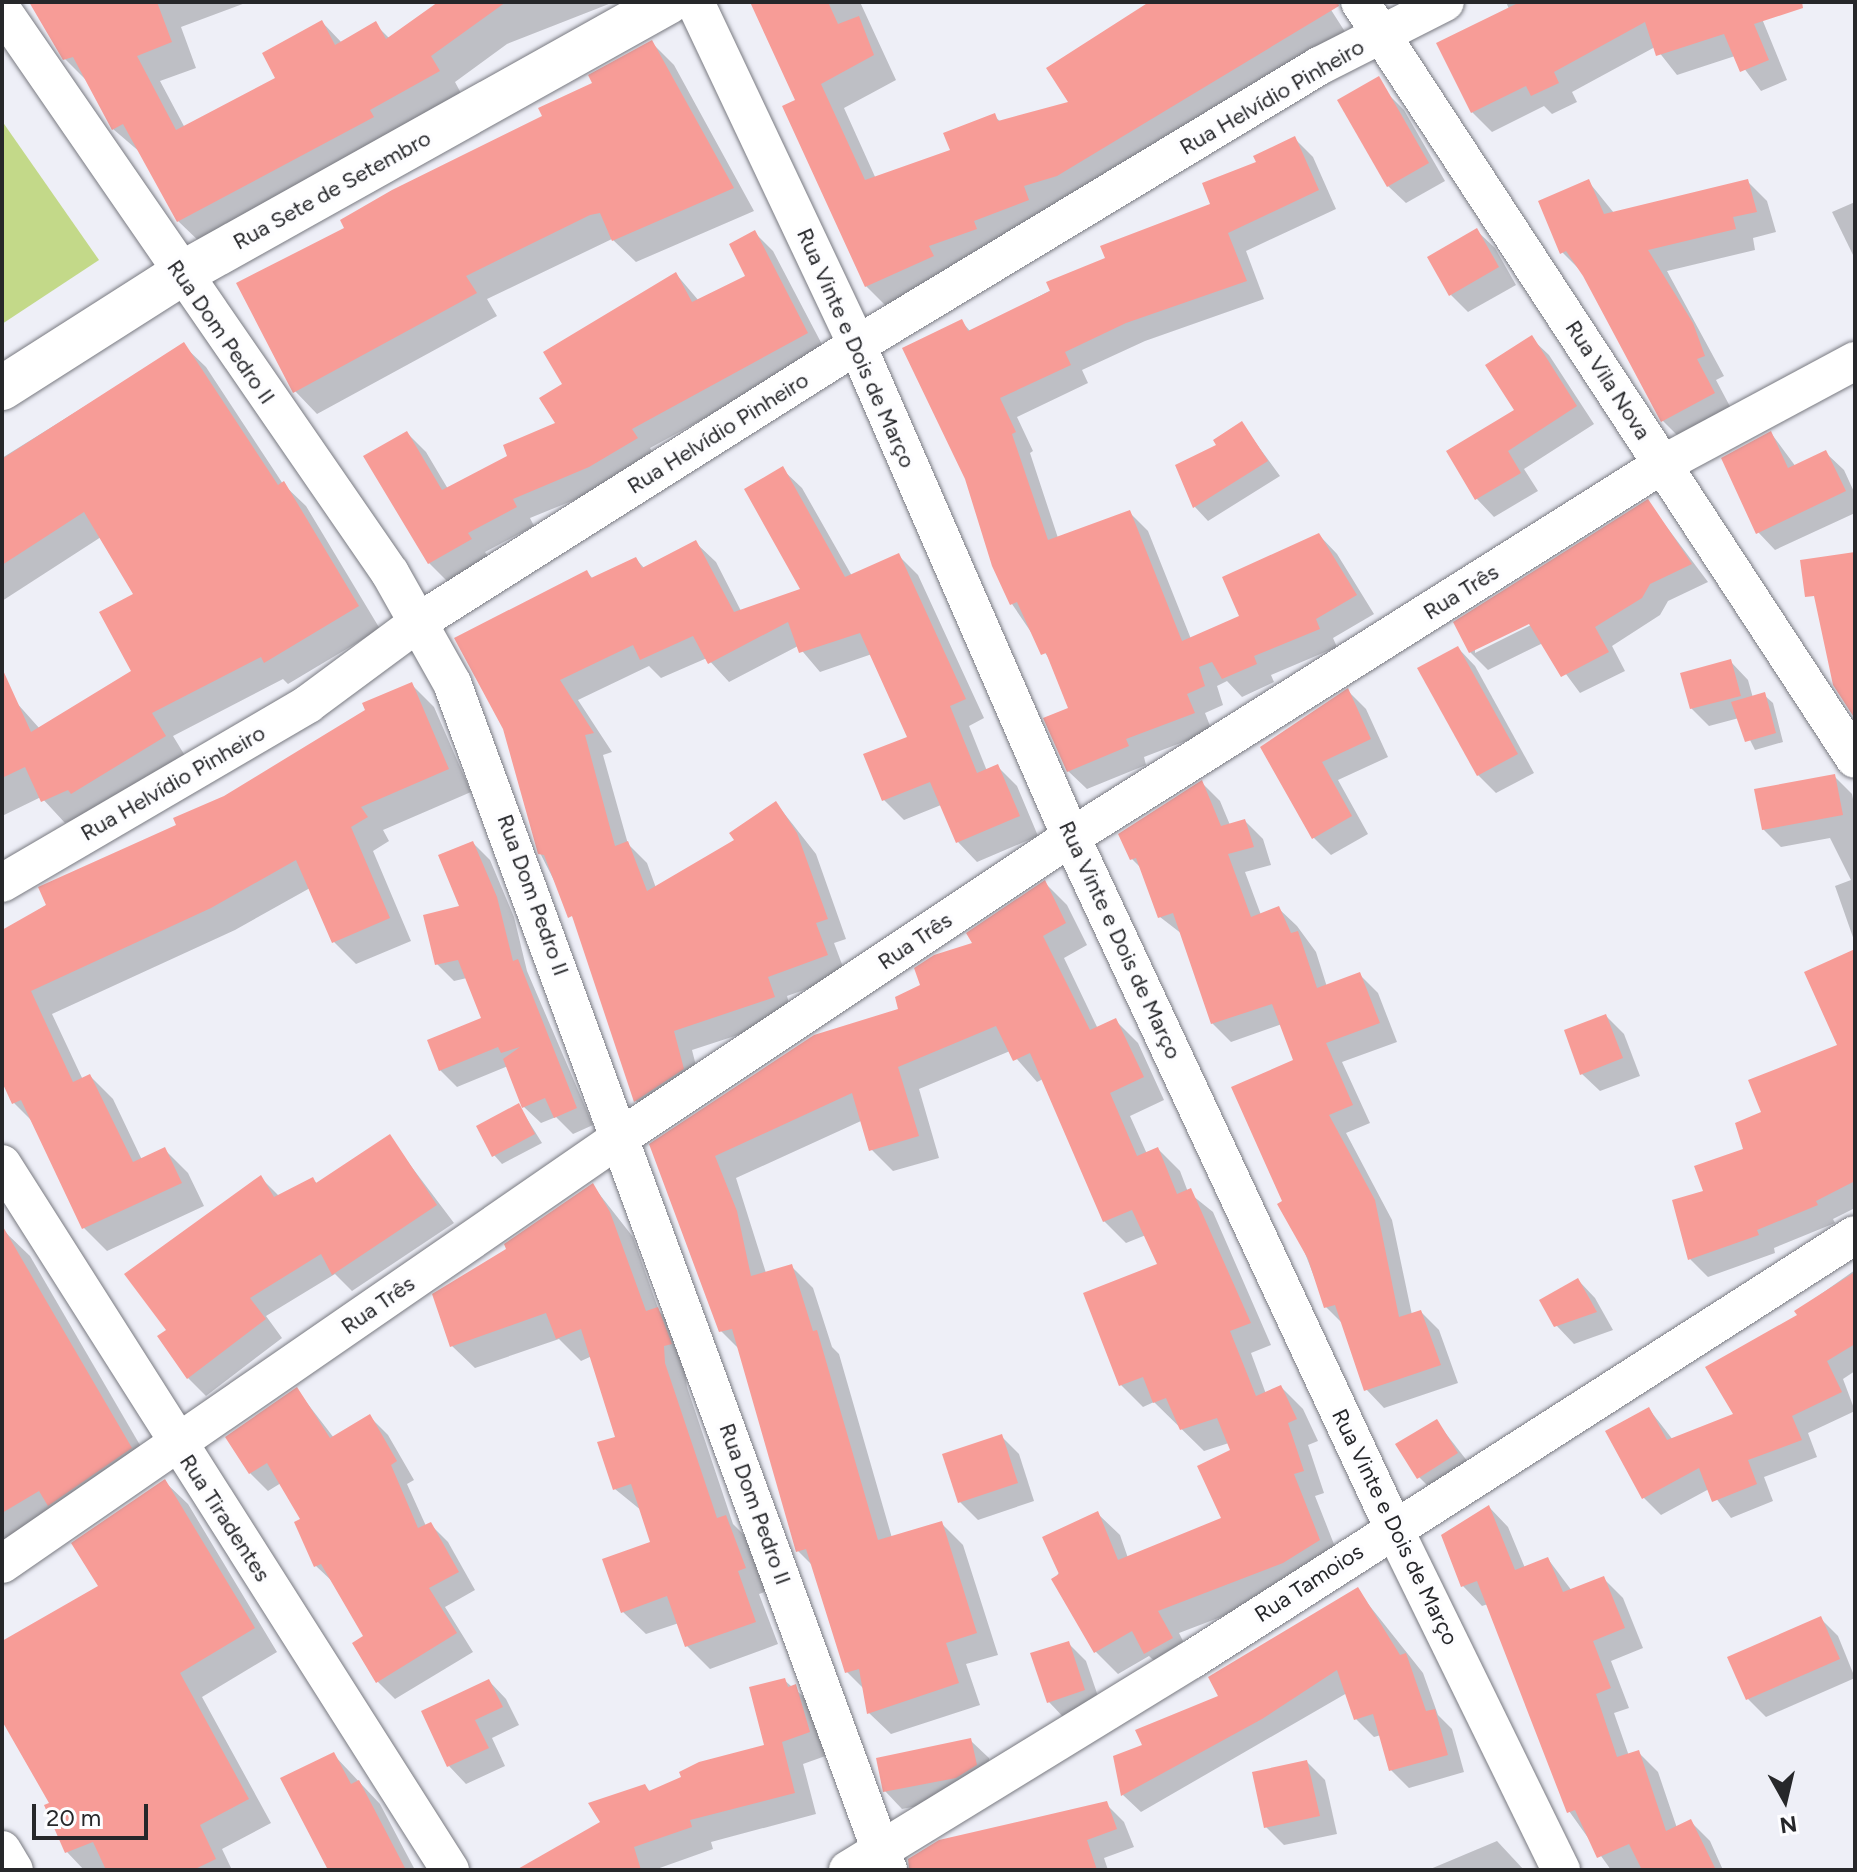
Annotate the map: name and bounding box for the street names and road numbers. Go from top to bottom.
street label: Rua Helvídio Pinheiro [1175,33,1369,161]
street label: Rua Sete de Setembro [229,125,435,255]
street label: Rua Vinte e Dois de Março [791,224,921,472]
street label: Rua Dom Pedro II [162,255,280,409]
street label: Rua Vila Nova [1560,316,1656,444]
street label: Rua Helvídio Pinheiro [623,367,813,499]
street label: Rua Três [1419,559,1503,625]
street label: Rua Helvídio Pinheiro [76,719,270,847]
street label: Rua Dom Pedro II [492,811,574,979]
street label: Rua Vinte e Dois de Março [1053,817,1187,1063]
street label: Rua Três [873,907,957,975]
street label: Rua Três [336,1270,420,1340]
street label: Rua Vinte e Dois de Março [1326,1405,1464,1649]
street label: Rua Dom Pedro II [714,1420,796,1588]
street label: Rua Tiradentes [174,1449,276,1587]
street label: Rua Tamoios [1250,1538,1368,1628]

